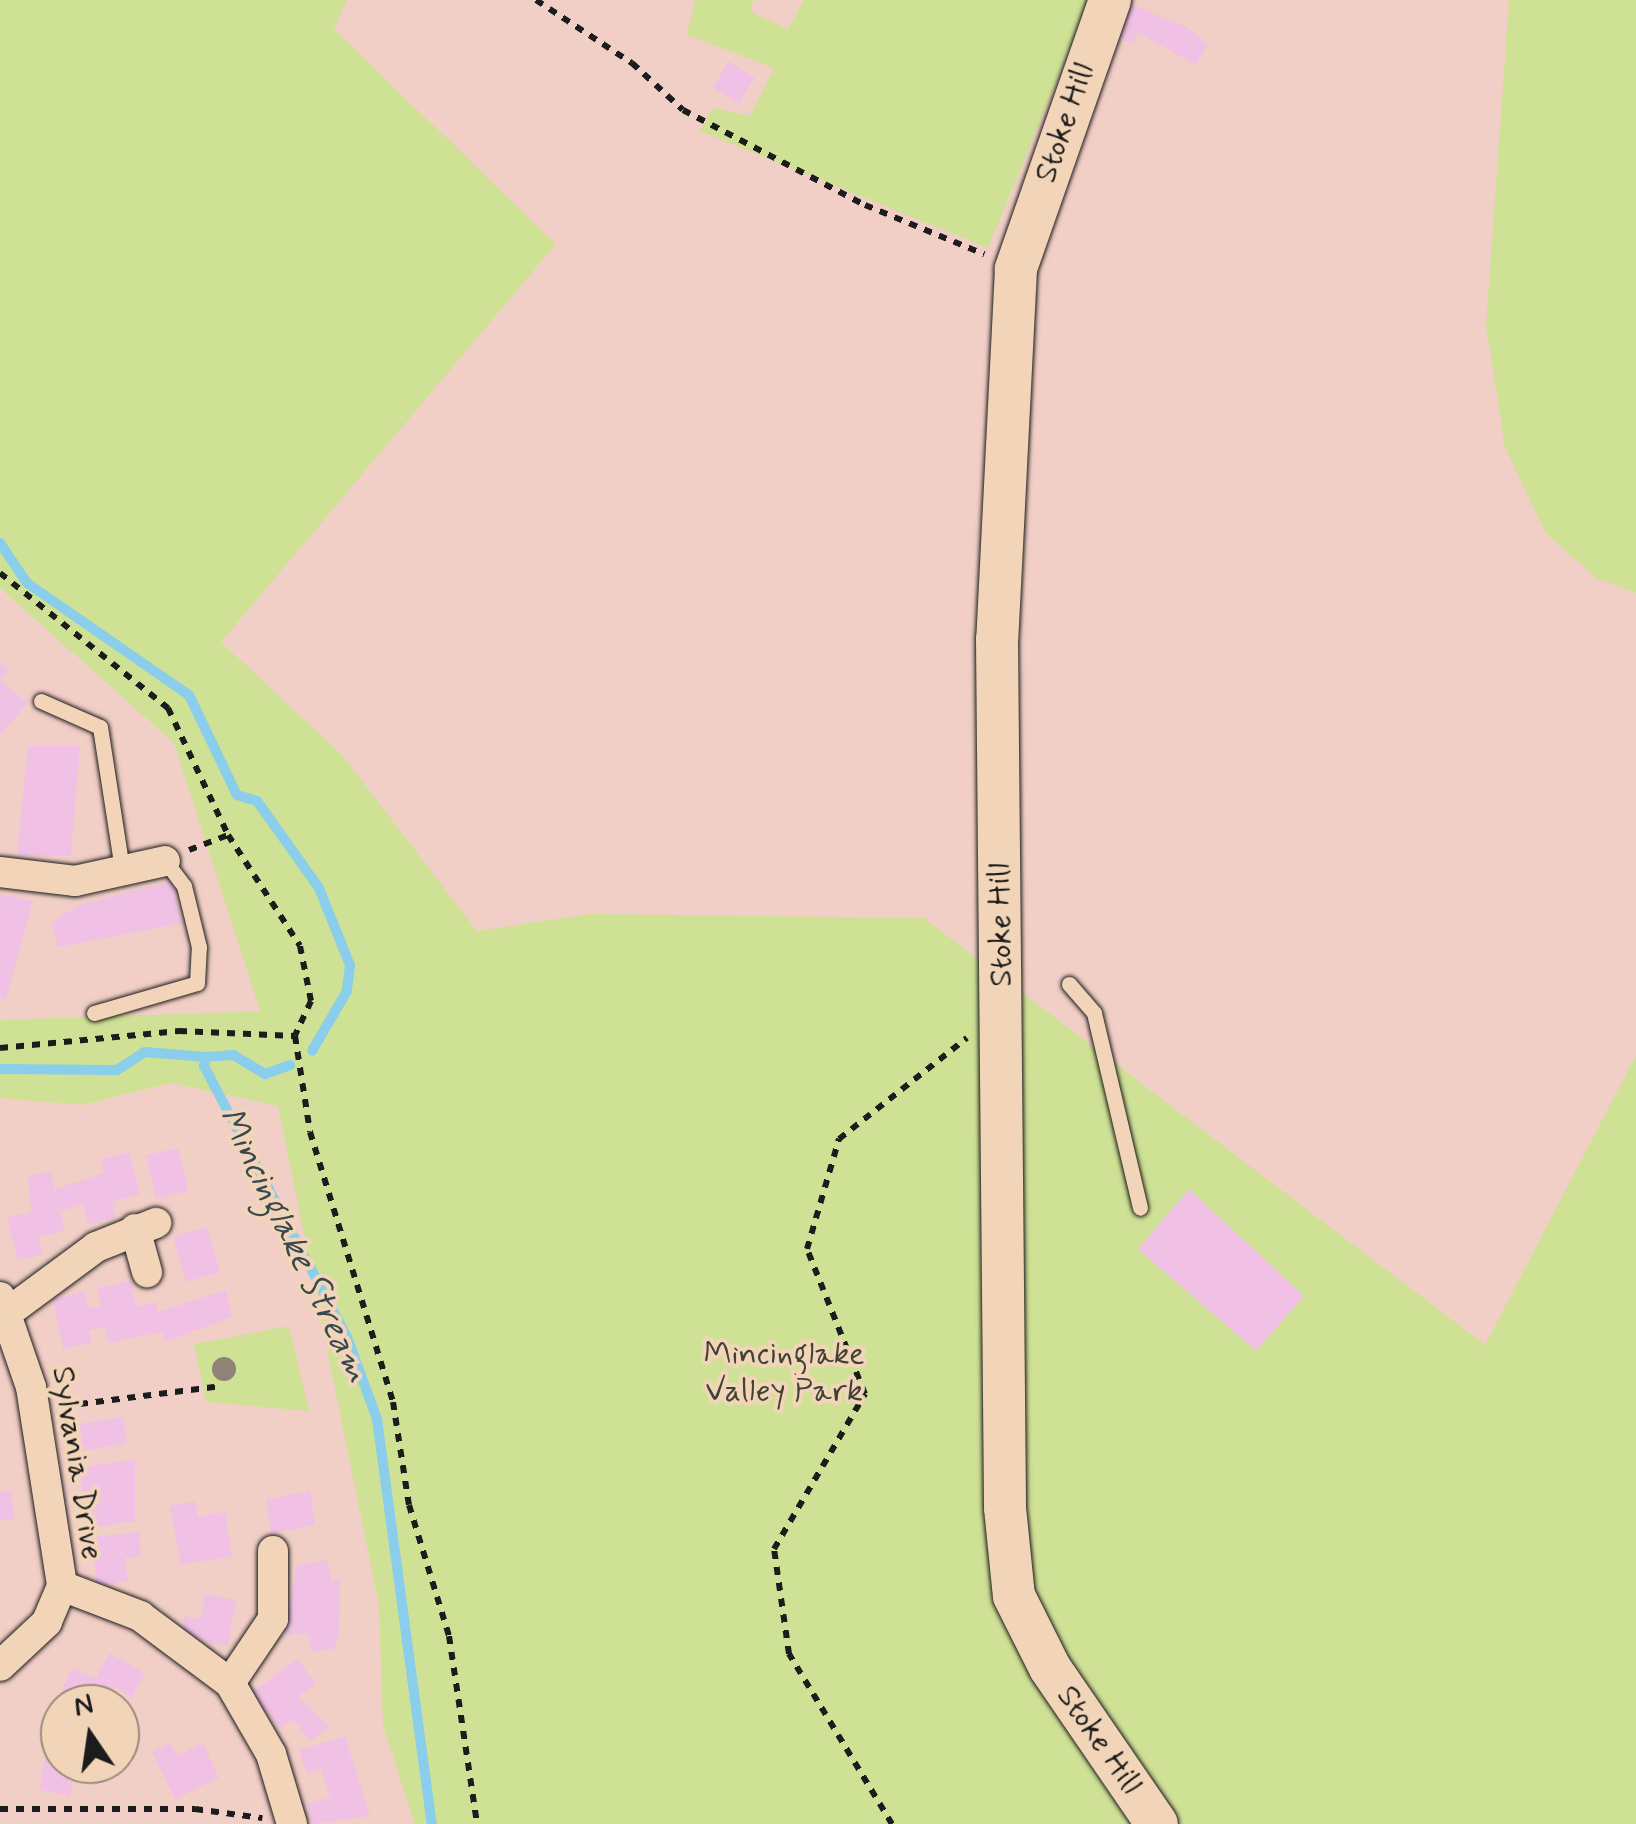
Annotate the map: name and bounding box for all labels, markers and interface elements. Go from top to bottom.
street label: Stoke Hill [1027,58,1103,188]
street label: Stoke Hill [981,863,1021,987]
water label: Mincinglake Stream [211,1104,377,1386]
park label: Mincinglake Valley Park [704,1336,864,1411]
street label: Sylvania Drive [43,1364,111,1562]
street label: Stoke Hill [1048,1678,1150,1802]
north arrow [40,1684,140,1784]
text: N [70,1686,97,1726]

